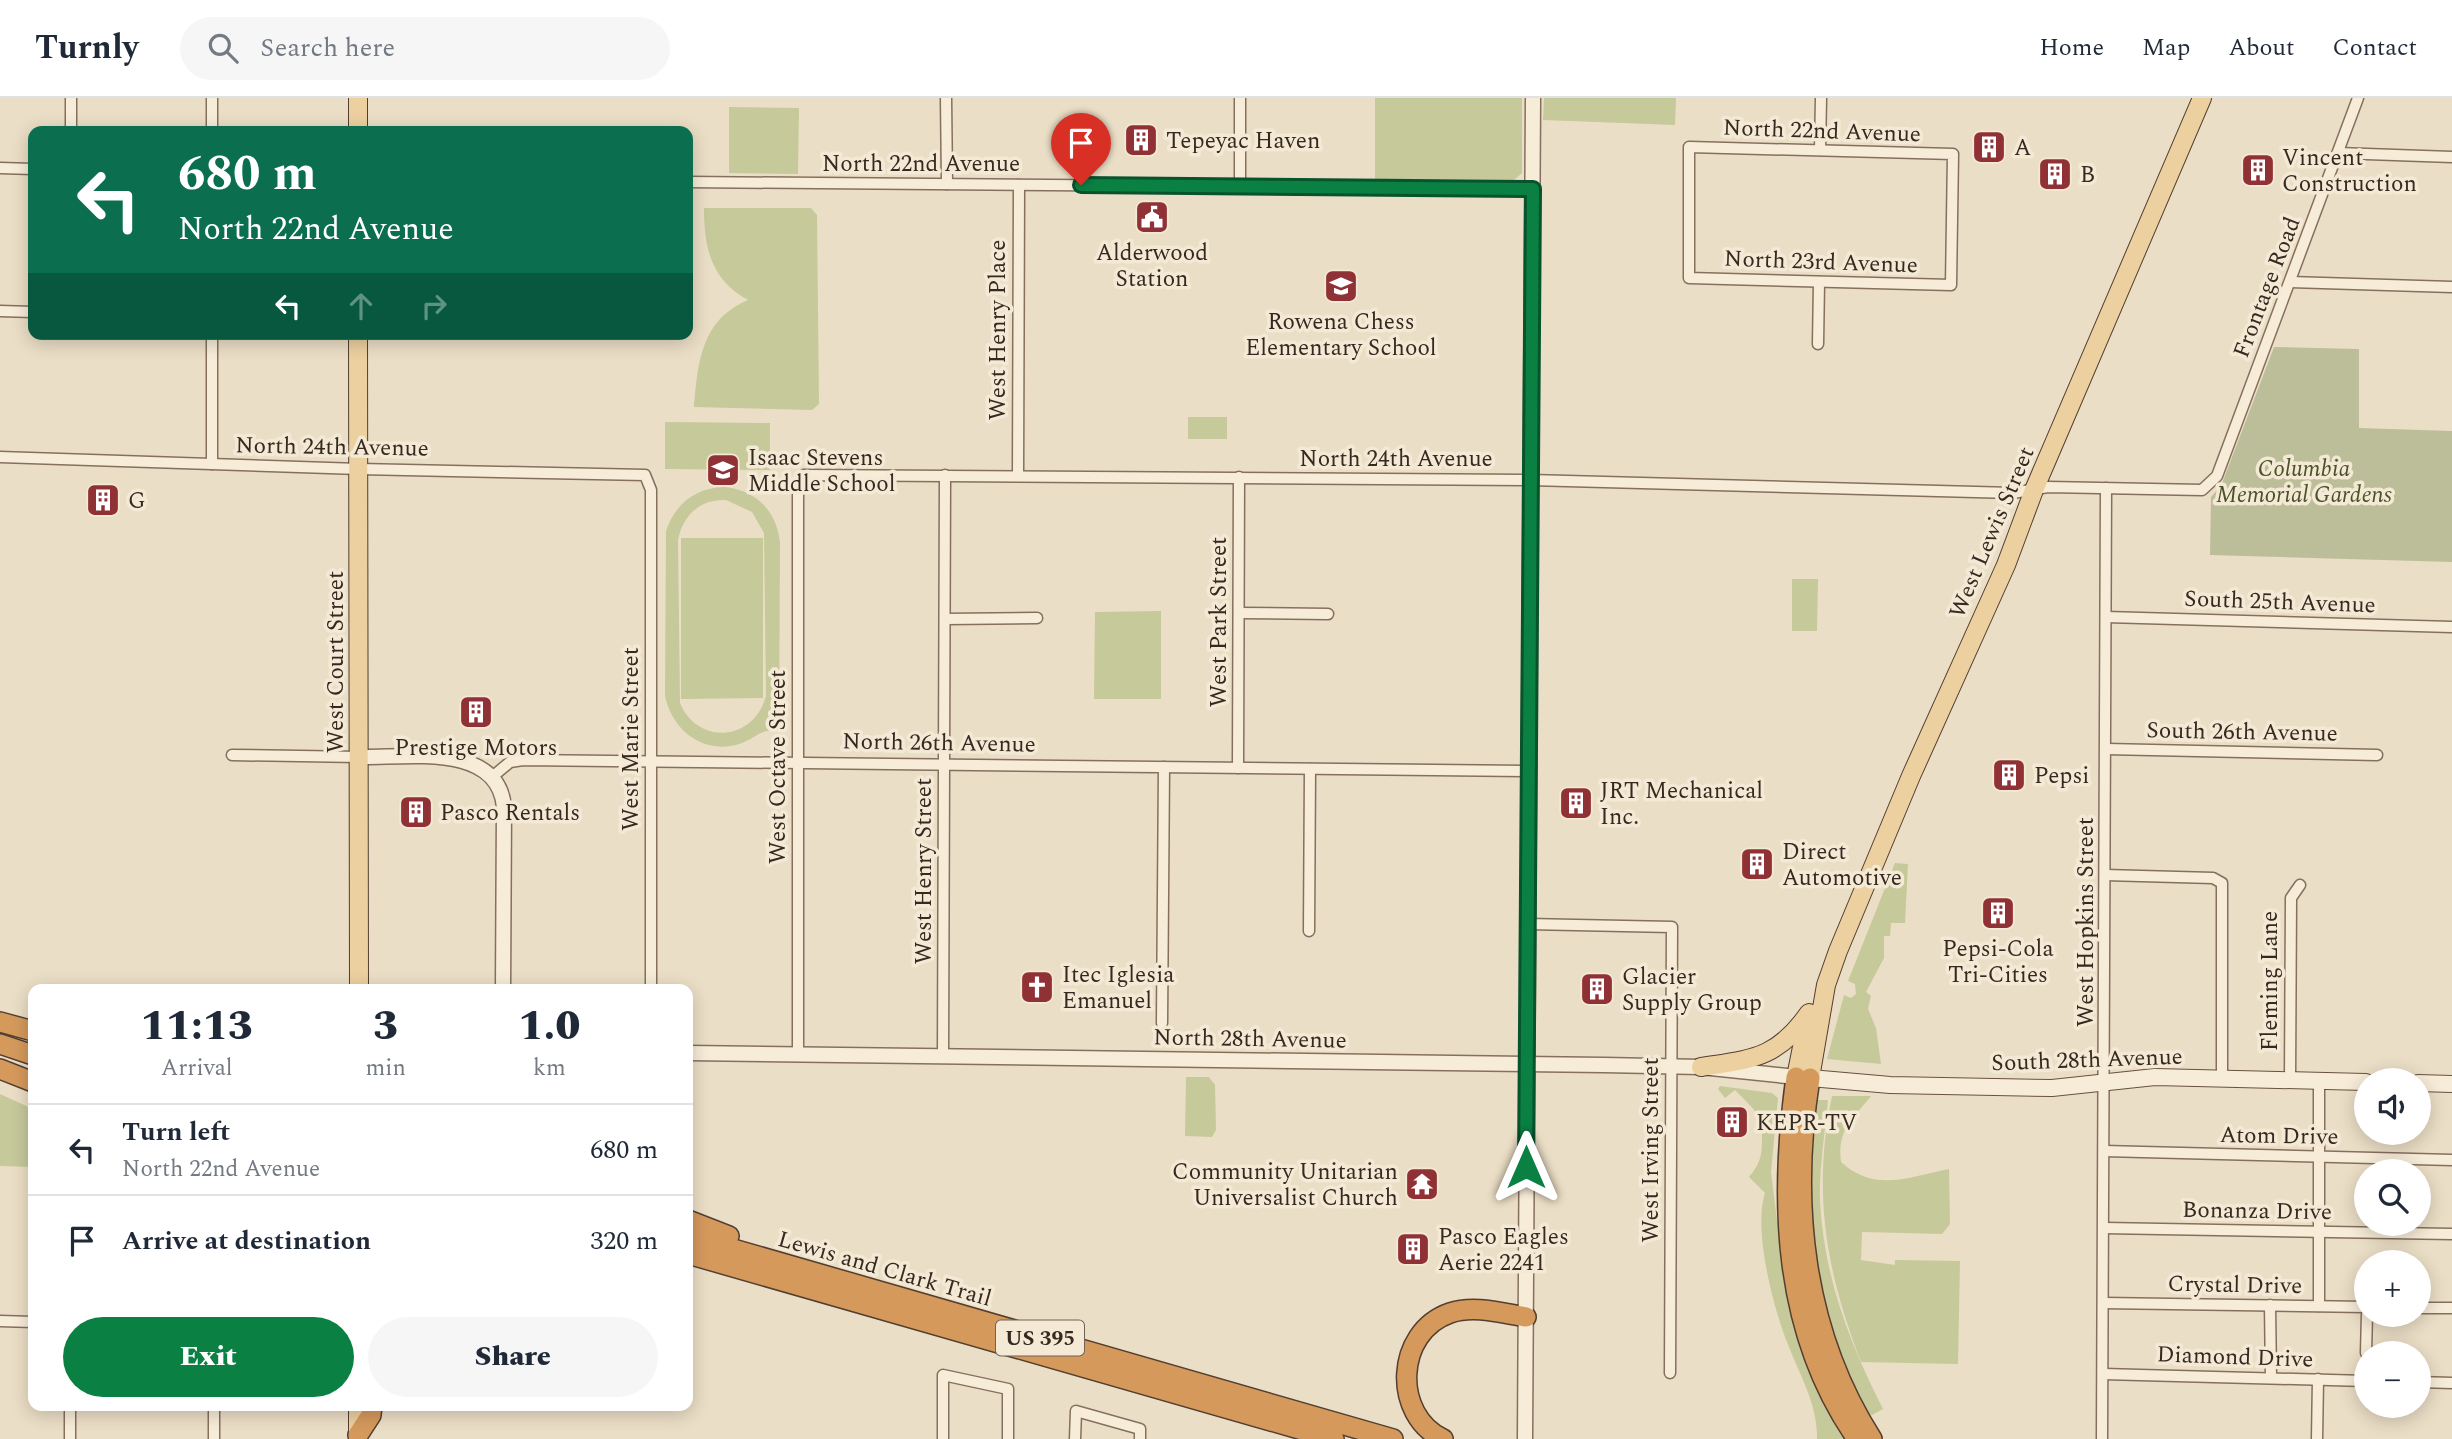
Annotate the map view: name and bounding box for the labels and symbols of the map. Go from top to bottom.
street label: North 22nd Avenue [1722,111,1922,152]
pin [1051,113,1111,185]
building icon: Tepeyac Haven [1122,121,1160,159]
place label: Tepeyac Haven [1166,124,1320,159]
building icon: A [1970,128,2008,166]
place label: A [2014,131,2031,166]
place label: Vincent Construction [2282,141,2417,202]
street label: North 22nd Avenue [822,147,1020,182]
building icon: Vincent Construction [2239,151,2277,189]
building icon: B [2036,155,2074,193]
place label: B [2080,158,2095,193]
public building icon: Alderwood Station [1133,198,1171,236]
street label: Frontage Road [2224,212,2310,363]
place label: Alderwood Station [1096,236,1208,297]
street label: West Henry Place [981,240,1016,420]
street label: North 23rd Avenue [1723,242,1918,283]
school or university icon: Rowena Chess Elementary School [1322,267,1360,305]
place label: Rowena Chess Elementary School [1245,305,1437,366]
street label: North 24th Avenue [235,428,429,467]
place label: Isaac Stevens Middle School [748,441,895,502]
street label: West Lewis Street [1941,441,2044,624]
street label: North 24th Avenue [1299,442,1493,477]
school or university icon: Isaac Stevens Middle School [704,451,742,489]
park label: Columbia Memorial Gardens [2216,452,2392,513]
building icon: G [84,481,122,519]
place label: G [128,484,146,519]
street label: West Park Street [1202,537,1237,707]
street label: West Court Street [319,571,354,753]
street label: South 25th Avenue [2184,582,2376,623]
street label: West Marie Street [614,647,649,831]
street label: West Octave Street [761,670,796,864]
building icon: Prestige Motors [457,693,495,731]
street label: South 26th Avenue [2146,713,2338,752]
street label: North 26th Avenue [842,724,1036,763]
place label: Prestige Motors [394,731,558,766]
building icon: Pepsi [1990,756,2028,794]
place label: Pepsi [2034,759,2090,794]
place label: JRT Mechanical Inc. [1600,774,1763,835]
street label: West Henry Street [907,778,942,964]
building icon: JRT Mechanical Inc. [1557,784,1595,822]
building icon: Pasco Rentals [397,793,435,831]
place label: Pasco Rentals [440,796,580,831]
street label: West Hopkins Street [2069,817,2104,1027]
place label: Direct Automotive [1782,835,1902,896]
building icon: Direct Automotive [1738,845,1776,883]
building icon: Pepsi-Cola Tri-Cities [1979,894,2017,932]
street label: Fleming Lane [2253,911,2288,1051]
place label: Pepsi-Cola Tri-Cities [1942,932,2054,993]
place label: Itec Iglesia Emanuel [1062,958,1175,1019]
place label: Glacier Supply Group [1622,960,1762,1021]
church icon: Itec Iglesia Emanuel [1018,968,1056,1006]
building icon: Glacier Supply Group [1578,970,1616,1008]
street label: North 28th Avenue [1153,1020,1347,1059]
street label: South 28th Avenue [1991,1040,2183,1081]
street label: West Irving Street [1634,1057,1669,1243]
building icon: KEPR-TV [1713,1103,1751,1141]
place label: KEPR-TV [1756,1106,1857,1141]
street label: Atom Drive [2219,1118,2339,1155]
position arrow [1489,1130,1563,1204]
place label: Community Unitarian Universalist Church [1172,1155,1398,1216]
temple icon: Community Unitarian Universalist Church [1403,1165,1441,1203]
street label: Bonanza Drive [2182,1193,2332,1230]
place label: Pasco Eagles Aerie 2241 [1438,1220,1569,1281]
street label: Lewis and Clark Trail [774,1222,996,1317]
building icon: Pasco Eagles Aerie 2241 [1394,1230,1432,1268]
street label: Crystal Drive [2167,1267,2303,1304]
road number: US 395 [996,1320,1084,1356]
street label: Diamond Drive [2156,1337,2314,1378]

